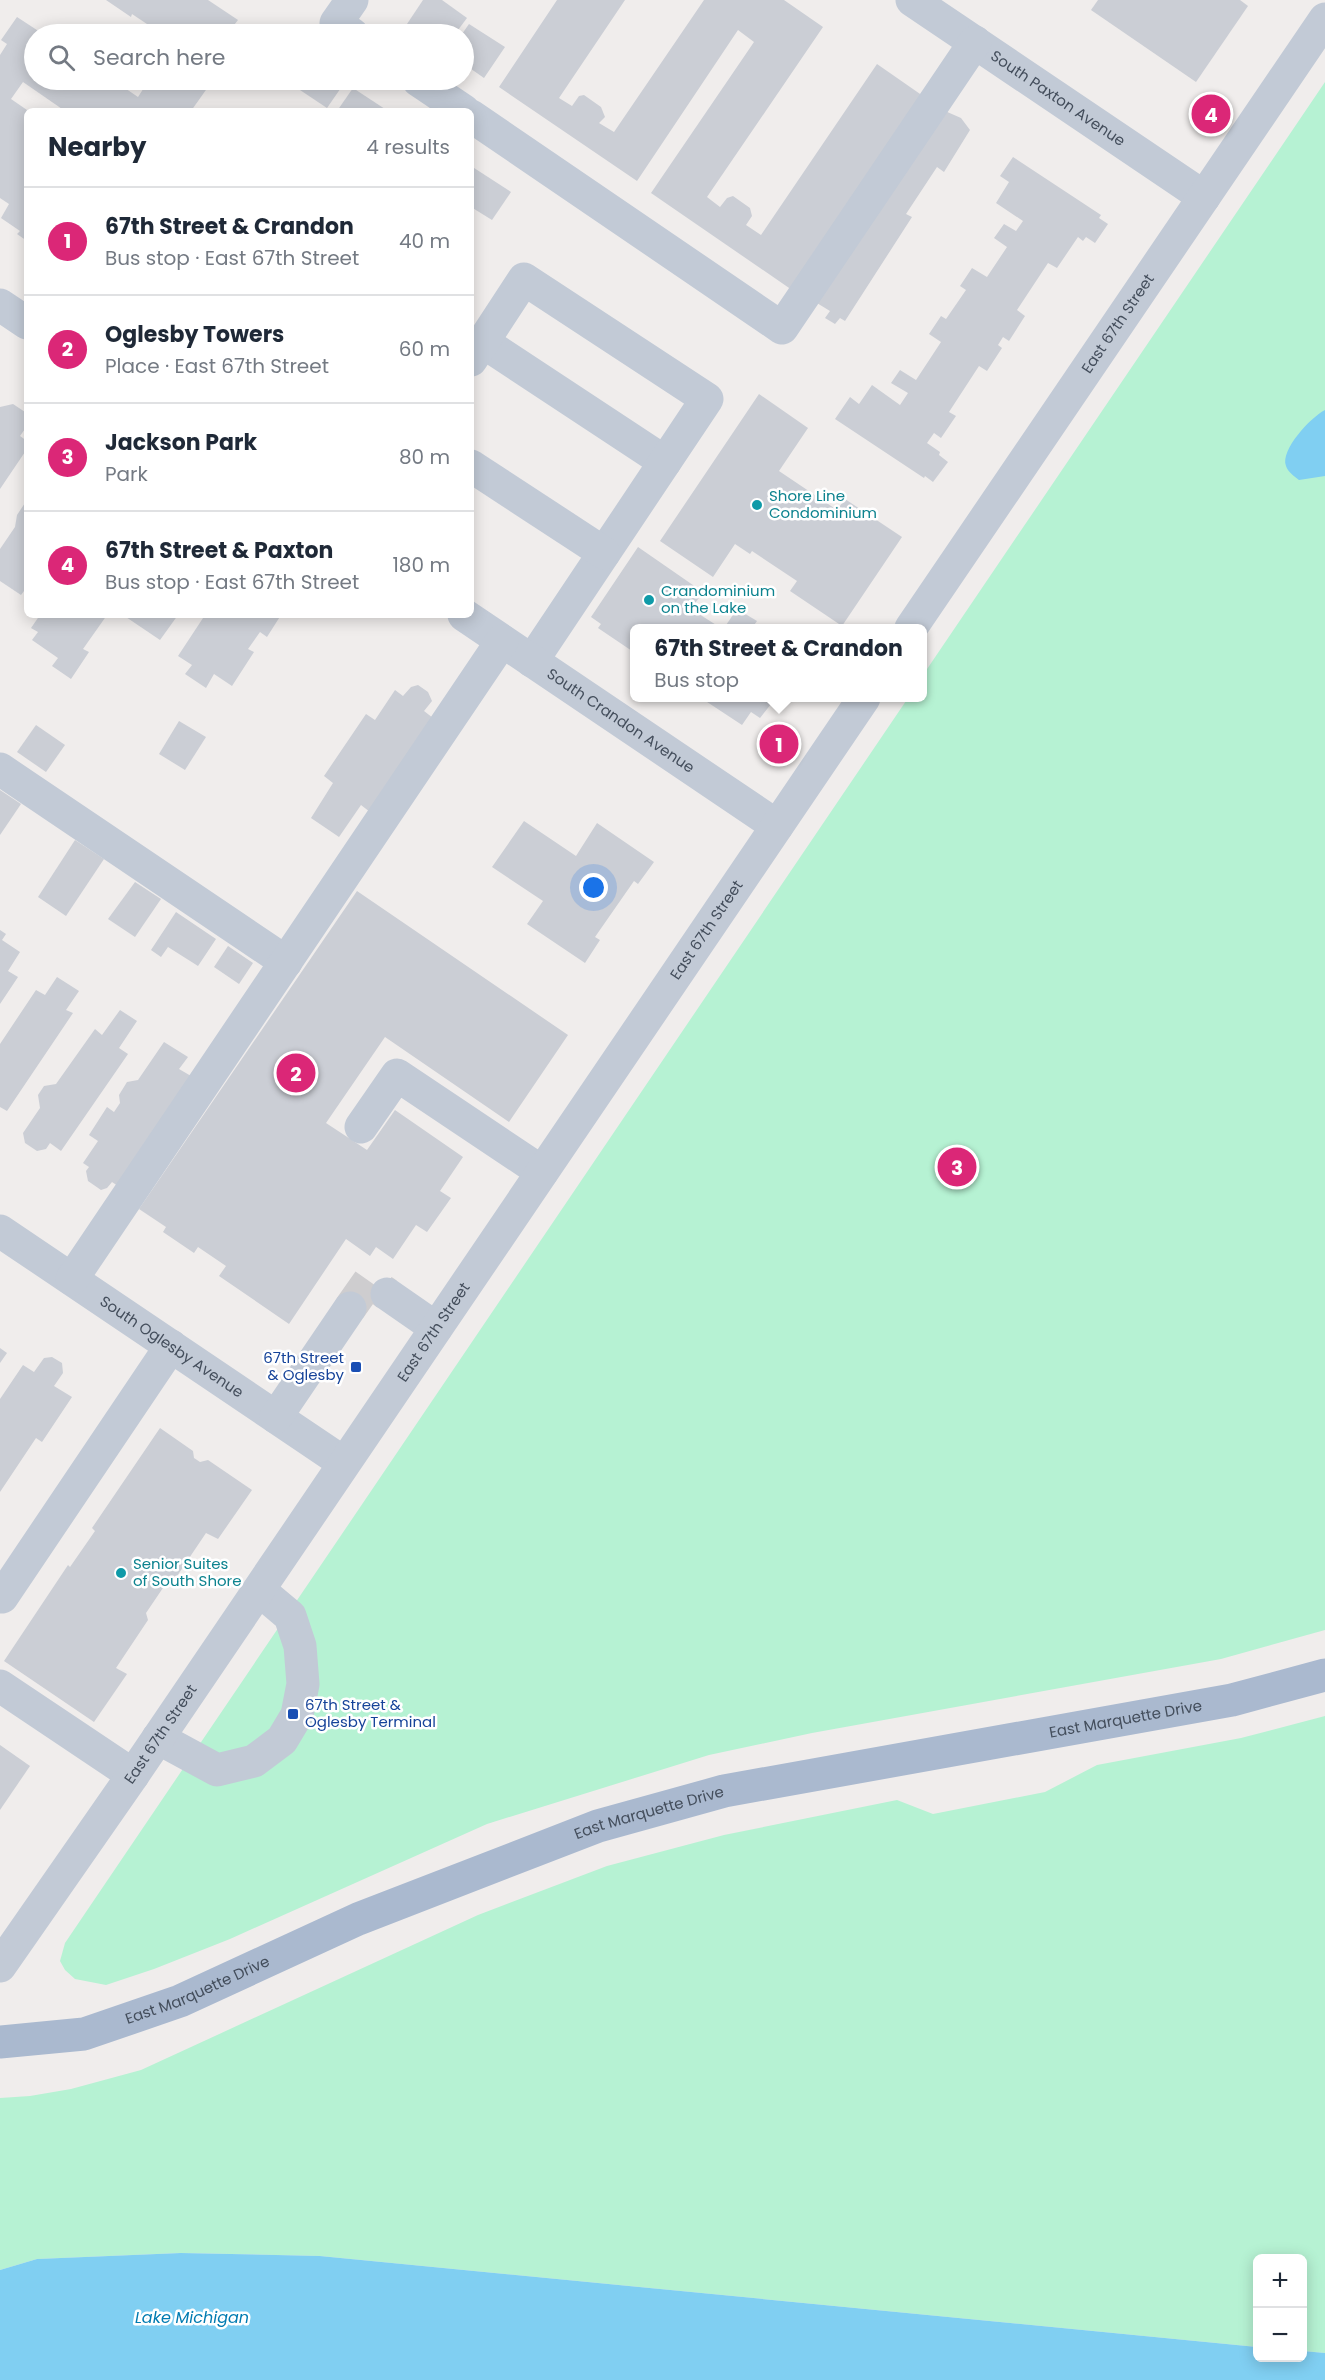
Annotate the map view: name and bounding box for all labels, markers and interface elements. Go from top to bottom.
search box [24,24,474,90]
icon: search [45,41,78,74]
text: Search here [93,42,226,73]
street label: South Paxton Avenue [987,45,1130,151]
pin: 4 [1192,92,1230,136]
text: Nearby [48,129,146,165]
text: 4 results [366,133,450,161]
text: 67th Street & Crandon [105,211,354,242]
text: 1 [64,227,71,255]
text: 40 m [399,227,450,255]
text: Bus stop · East 67th Street [105,244,359,272]
street label: East 67th Street [1076,270,1159,377]
text: Oglesby Towers [105,319,284,350]
text: 2 [62,335,73,363]
text: 60 m [399,335,450,363]
text: Place · East 67th Street [105,352,329,380]
text: Jackson Park [105,427,257,458]
text: 3 [61,443,74,471]
text: 80 m [399,443,450,471]
text: Park [105,460,148,488]
place label: Shore Line Condominium [769,485,877,523]
marker: Shore Line Condominium [750,498,764,512]
text: 67th Street & Paxton [105,535,333,566]
text: 4 [61,551,74,579]
text: 180 m [392,551,450,579]
text: Bus stop · East 67th Street [105,568,359,596]
place label: Crandominium on the Lake [661,580,775,618]
marker: Crandominium on the Lake [642,593,656,607]
popup [630,624,927,702]
text: 67th Street & Crandon [654,633,903,664]
street label: South Crandon Avenue [543,663,699,778]
text: Bus stop [654,666,739,694]
pin: 1 [760,722,798,766]
your location [579,873,608,902]
street label: East 67th Street [665,876,747,984]
pin: 2 [276,1050,316,1096]
pin: 3 [938,1144,976,1190]
street label: East 67th Street [392,1278,474,1386]
street label: South Oglesby Avenue [96,1290,248,1402]
place label: 67th Street & Oglesby [263,1347,345,1385]
marker: 67th Street & Oglesby [349,1360,363,1374]
place label: Senior Suites of South Shore [133,1553,242,1591]
marker: Senior Suites of South Shore [114,1566,128,1580]
street label: East 67th Street [119,1680,202,1788]
place label: 67th Street & Oglesby Terminal [305,1694,436,1732]
street label: East Marquette Drive [1047,1695,1204,1743]
marker: 67th Street & Oglesby Terminal [286,1707,300,1721]
street label: East Marquette Drive [571,1781,726,1844]
street label: East Marquette Drive [122,1950,273,2029]
map controls [1253,2254,1307,2362]
button: + [1253,2254,1307,2308]
water label: Lake Michigan [135,2306,249,2329]
button: − [1253,2308,1307,2362]

